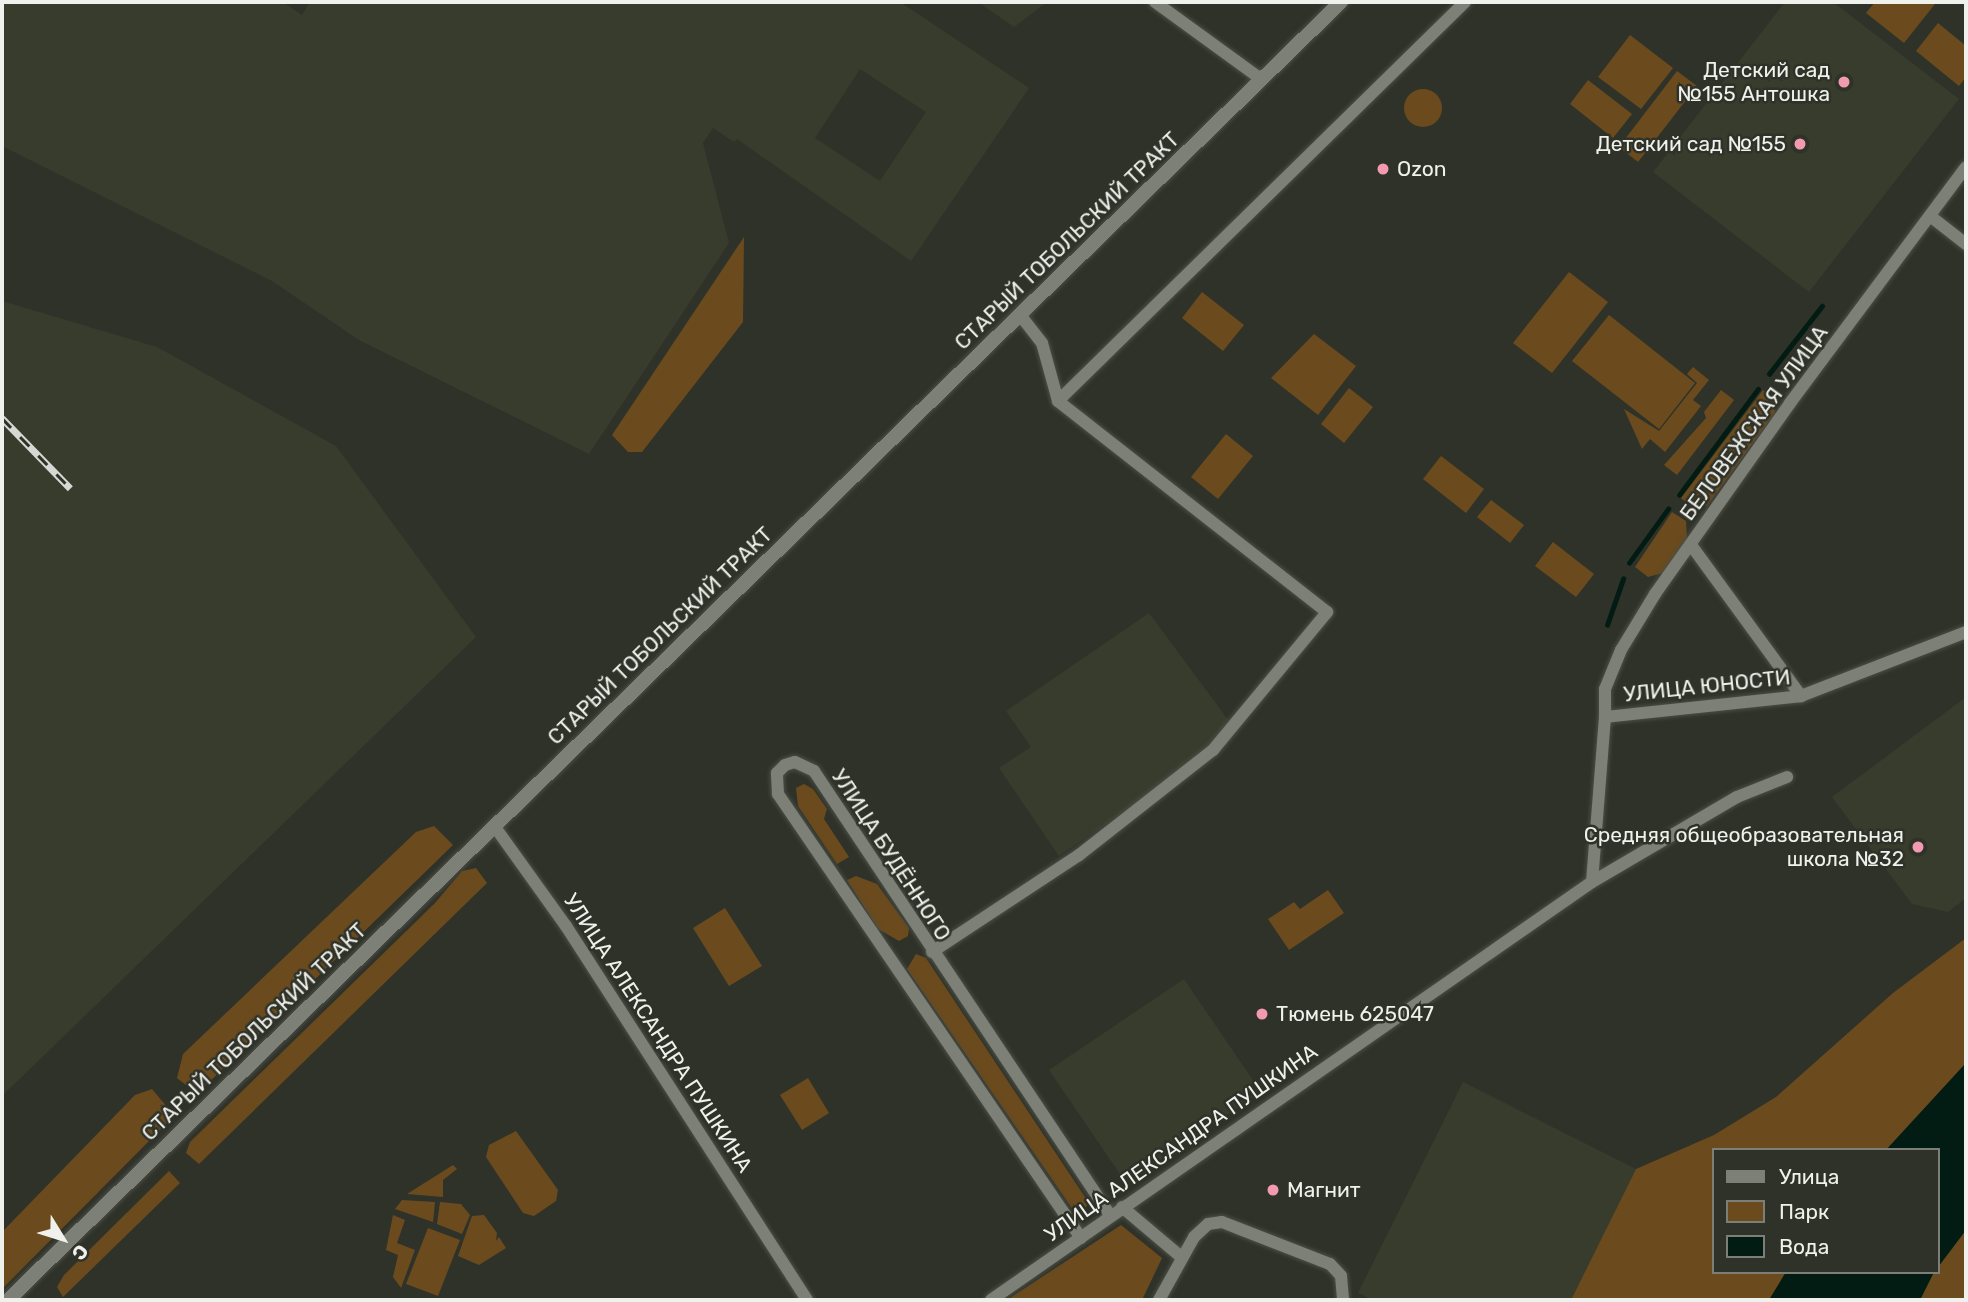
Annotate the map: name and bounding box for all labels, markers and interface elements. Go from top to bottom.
place label: Детский сад №155 Антошка [1678,57,1830,107]
marker: Детский сад №155 Антошка [1836,74,1852,90]
street label: СТАРЫЙ ТОБОЛЬСКИЙ ТРАКТ [950,127,1184,355]
place label: Детский сад №155 [1596,131,1786,157]
marker: Детский сад №155 [1792,136,1808,152]
place label: Ozon [1397,156,1447,182]
marker: Ozon [1375,161,1391,177]
street label: БЕЛОВЕЖСКАЯ УЛИЦА [1675,321,1833,525]
street label: СТАРЫЙ ТОБОЛЬСКИЙ ТРАКТ [543,522,777,750]
street label: УЛИЦА ЮНОСТИ [1622,665,1792,707]
street label: УЛИЦА БУДЁННОГО [826,765,956,945]
place label: Средняя общеобразовательная школа №32 [1584,822,1904,872]
marker: Средняя общеобразовательная школа №32 [1910,839,1926,855]
street label: УЛИЦА АЛЕКСАНДРА ПУШКИНА [558,889,758,1177]
street label: СТАРЫЙ ТОБОЛЬСКИЙ ТРАКТ [137,918,371,1146]
place label: Тюмень 625047 [1276,1001,1434,1027]
marker: Тюмень 625047 [1254,1006,1270,1022]
street label: УЛИЦА АЛЕКСАНДРА ПУШКИНА [1040,1039,1322,1247]
legend [1713,1148,1940,1274]
text: Улица [1779,1164,1839,1189]
place label: Магнит [1287,1177,1361,1203]
marker: Магнит [1265,1182,1281,1198]
text: Парк [1779,1199,1829,1224]
north arrow [28,1204,98,1274]
text: Вода [1779,1234,1829,1259]
text: С [67,1240,93,1265]

